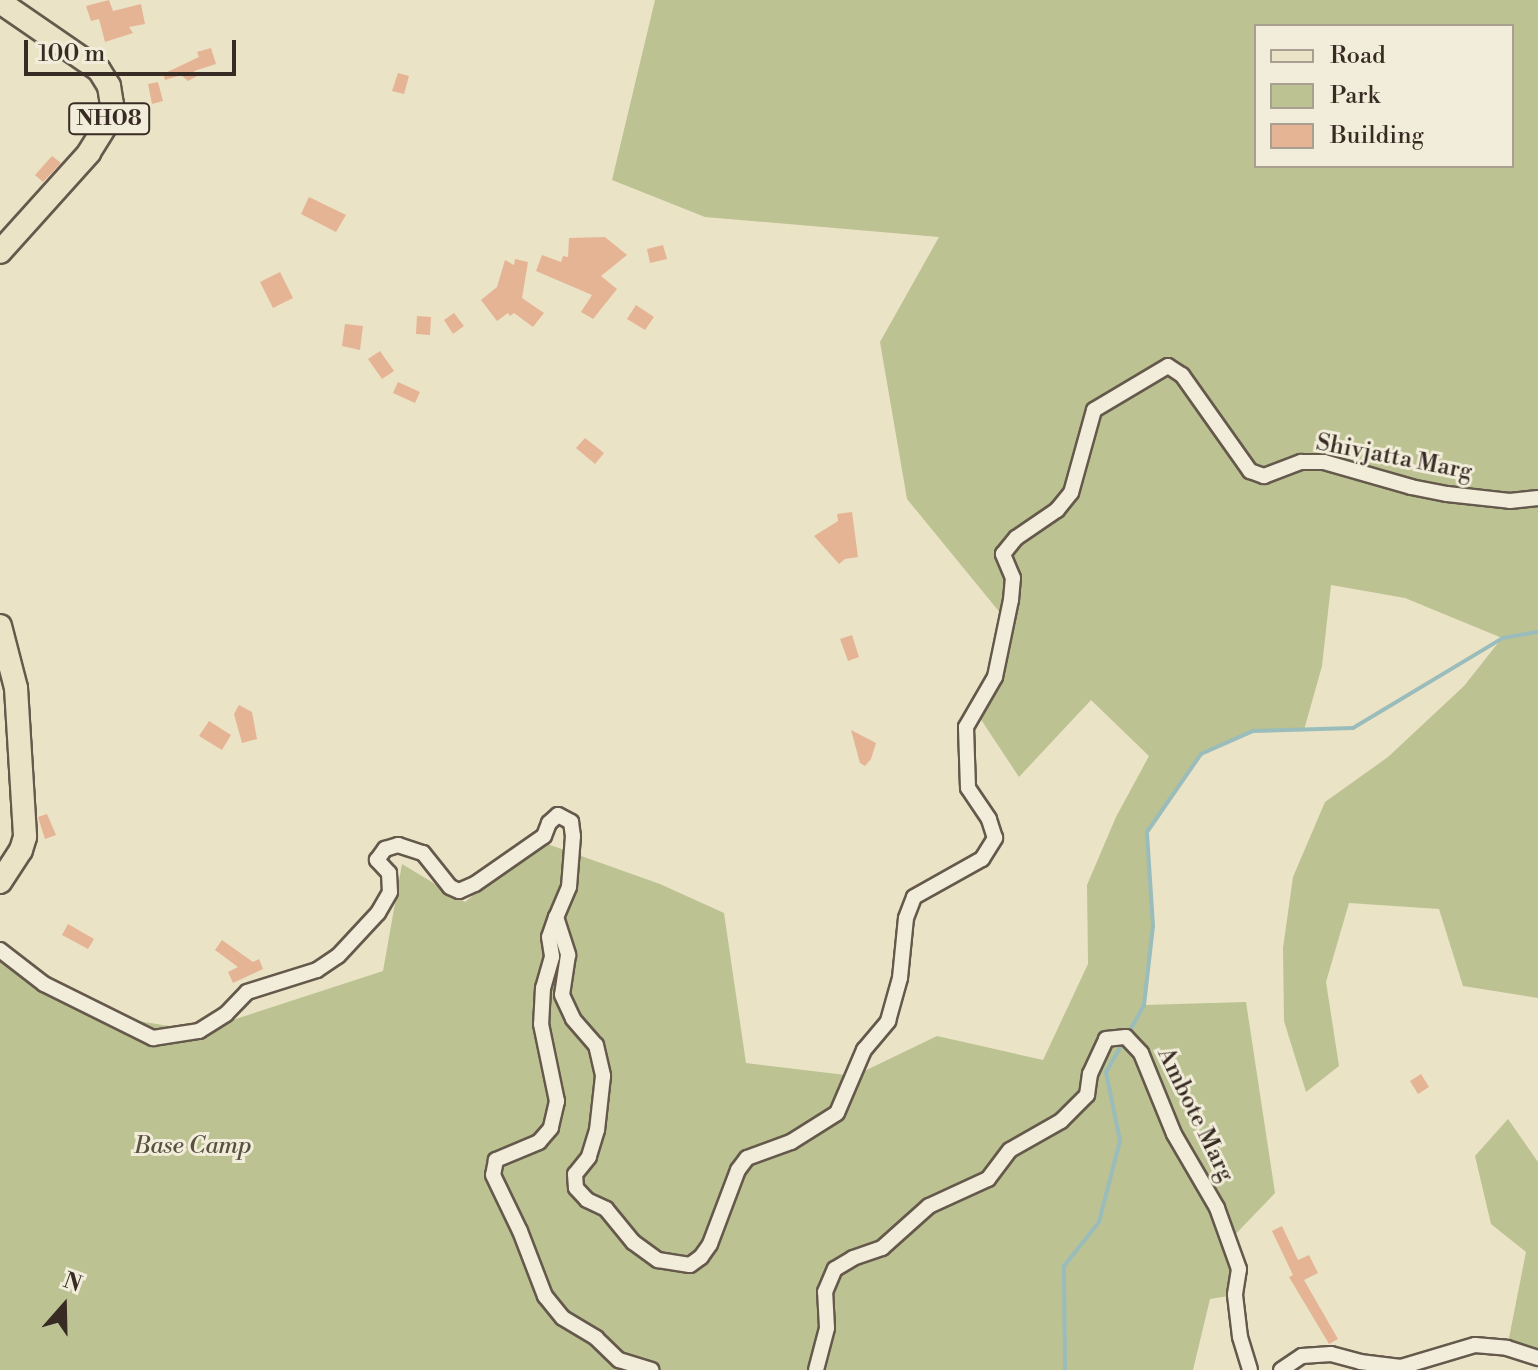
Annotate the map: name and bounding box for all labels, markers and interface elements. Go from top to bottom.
scale bar [28,24,240,74]
legend [1254,24,1514,168]
text: 100 m [38,39,105,69]
text: Road [1330,41,1386,71]
text: Park [1330,81,1380,111]
road number: NH08 [67,101,151,137]
text: Building [1330,121,1424,151]
street label: Shivjatta Marg [1313,429,1475,487]
street label: Ambote Marg [1150,1043,1240,1187]
park label: Base Camp [134,1133,252,1161]
north arrow [24,1266,104,1346]
text: N [60,1267,85,1299]

